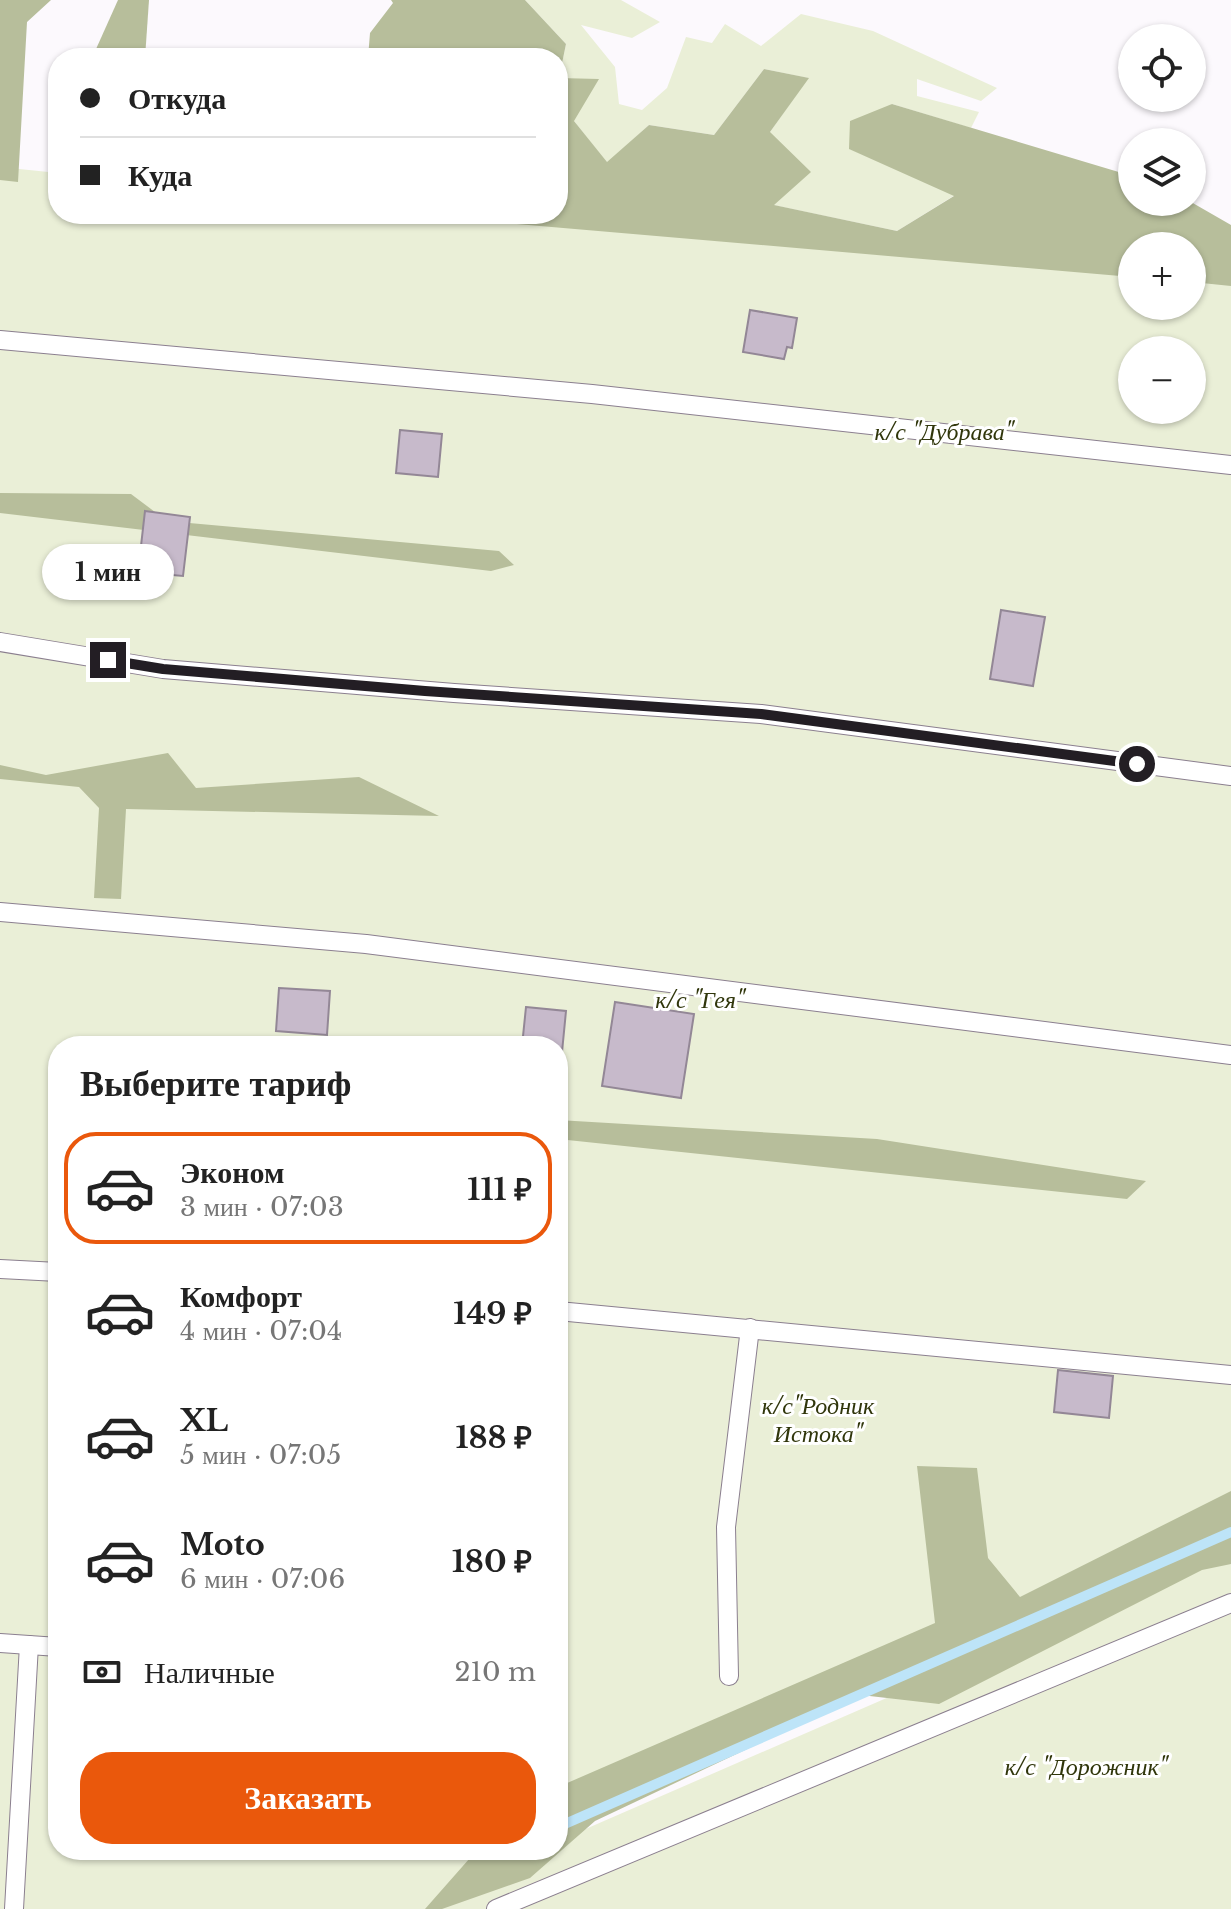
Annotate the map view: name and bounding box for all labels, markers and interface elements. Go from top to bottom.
map controls [1118,24,1206,424]
button: locate [1118,24,1206,112]
text: Откуда [128,80,226,117]
button: layers [1118,128,1206,216]
text: Куда [128,157,192,194]
button: + [1118,232,1206,320]
button: − [1118,336,1206,424]
park label: к/с "Дубрава" [875,417,1016,446]
callout: 1 мин [42,544,174,600]
text: 1 мин [75,556,141,588]
route end [90,642,126,678]
route start [1119,746,1155,782]
park label: к/с "Гея" [655,985,747,1014]
text: Выберите тариф [80,1061,351,1106]
icon: car [84,1152,156,1224]
text: Эконом [180,1154,284,1191]
text: 111 ₽ [467,1171,532,1208]
text: 3 мин · 07:03 [180,1191,344,1223]
icon: car [84,1276,156,1348]
text: Комфорт [180,1278,302,1315]
text: 149 ₽ [453,1295,532,1332]
text: 4 мин · 07:04 [180,1315,342,1347]
park label: к/с"Родник Истока" [762,1391,875,1448]
icon: car [84,1400,156,1472]
text: XL [180,1402,228,1439]
text: 188 ₽ [455,1419,532,1456]
text: 5 мин · 07:05 [180,1439,341,1471]
icon: car [84,1524,156,1596]
text: Moto [180,1526,265,1563]
text: 180 ₽ [452,1543,532,1580]
text: 6 мин · 07:06 [180,1563,345,1595]
icon: cash [80,1650,124,1694]
text: Наличные [144,1654,275,1691]
text: 210 m [454,1656,536,1688]
button: Заказать [80,1752,536,1844]
park label: к/с "Дорожник" [1005,1752,1170,1781]

